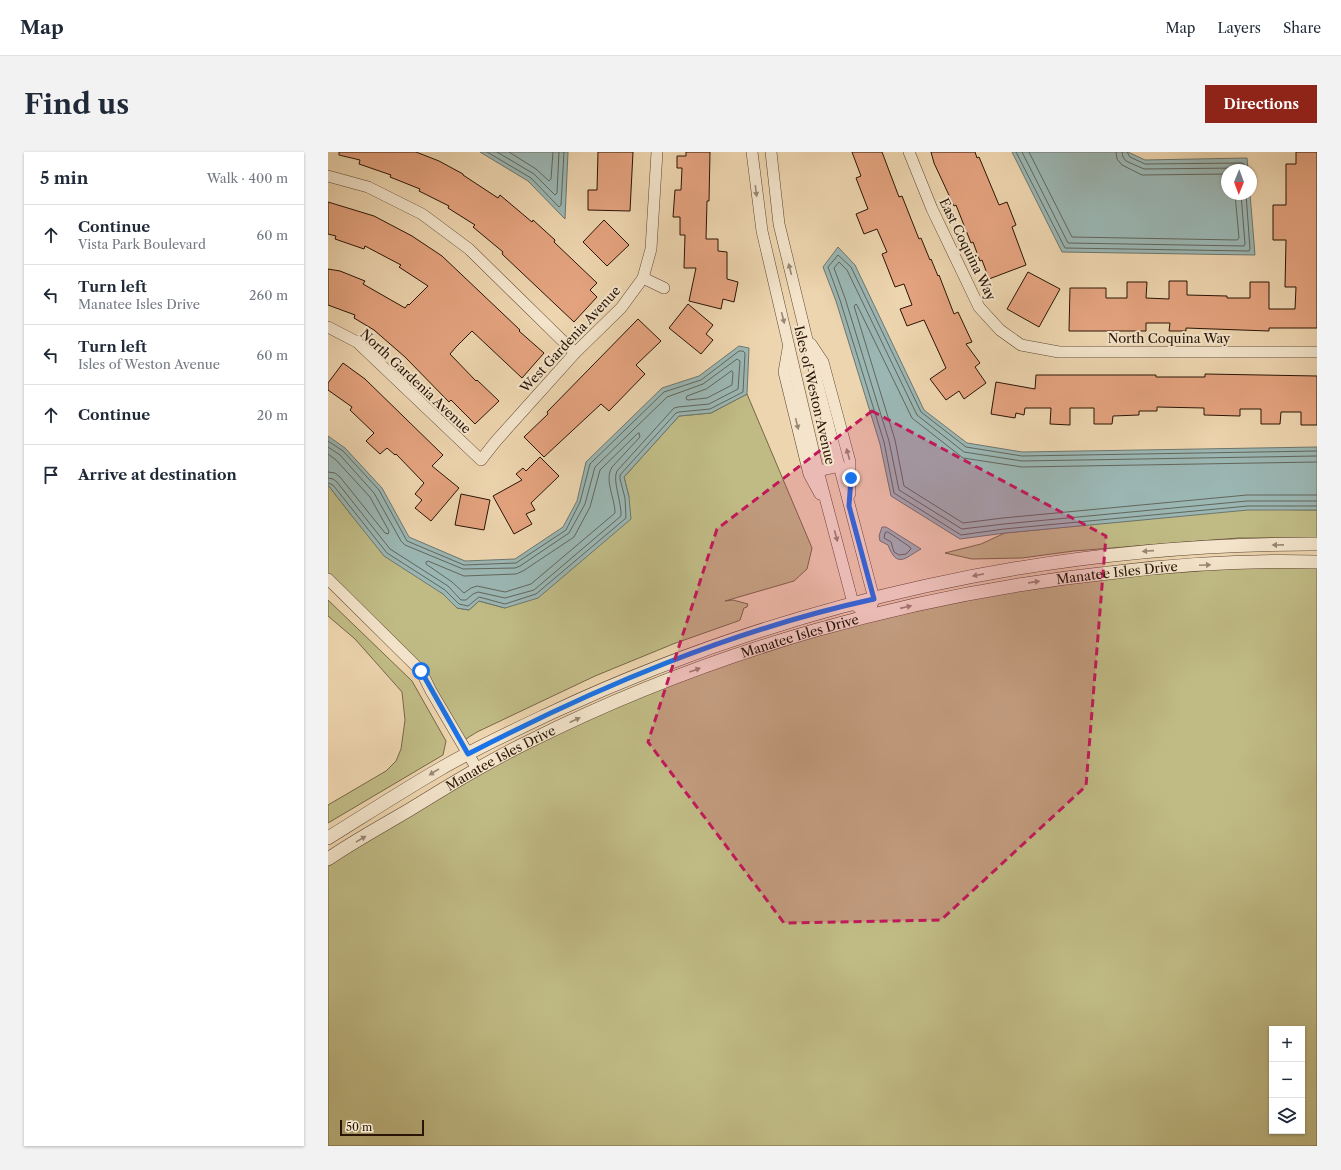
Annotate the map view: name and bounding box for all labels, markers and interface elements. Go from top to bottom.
text: Map [20,16,64,39]
text: Map [1165,19,1195,37]
text: Layers [1217,19,1261,37]
text: Share [1283,19,1321,37]
button: Directions [1205,85,1317,123]
text: Find us [24,87,129,121]
north arrow [1221,164,1257,200]
text: 5 min [40,168,88,188]
text: Walk · 400 m [207,170,288,186]
one-way arrow [753,185,760,197]
street label: East Coquina Way [936,195,1000,303]
text: Continue [78,217,150,236]
icon: ahead [40,224,62,246]
text: 60 m [257,227,288,243]
text: Vista Park Boulevard [78,236,206,252]
one-way arrow [787,263,793,275]
text: Turn left [78,277,147,296]
street label: West Gardenia Avenue [516,282,624,396]
icon: left [40,284,62,306]
text: 260 m [249,287,288,303]
text: Manatee Isles Drive [78,296,200,312]
one-way arrow [780,312,786,324]
street label: Isles of Weston Avenue [791,324,839,466]
street label: North Gardenia Avenue [357,325,475,437]
street label: North Coquina Way [1108,330,1231,346]
text: Turn left [78,337,147,356]
icon: left [40,344,62,366]
text: 60 m [257,347,288,363]
text: Isles of Weston Avenue [78,356,220,372]
icon: ahead [40,404,62,426]
text: Continue [78,405,150,424]
text: 20 m [257,407,288,423]
one-way arrow [794,418,800,430]
one-way arrow [845,447,851,459]
icon: arrive [40,464,62,486]
text: Arrive at destination [78,465,237,484]
route end [842,469,860,487]
one-way arrow [833,530,839,542]
one-way arrow [1271,542,1284,548]
one-way arrow [1142,548,1154,554]
street label: Manatee Isles Drive [1055,558,1178,587]
one-way arrow [1199,561,1211,568]
one-way arrow [972,573,984,579]
one-way arrow [1028,579,1040,585]
one-way arrow [901,604,913,610]
street label: Manatee Isles Drive [739,611,860,661]
route start [412,662,430,680]
one-way arrow [689,667,701,673]
one-way arrow [569,717,580,723]
street label: Manatee Isles Drive [443,722,558,794]
one-way arrow [428,769,440,776]
one-way arrow [355,835,367,842]
map controls [1269,1026,1305,1134]
button: + [1269,1026,1305,1062]
button: − [1269,1062,1305,1098]
button: layers [1269,1098,1305,1134]
scale bar [340,1118,424,1137]
text: 50 m [346,1120,372,1134]

